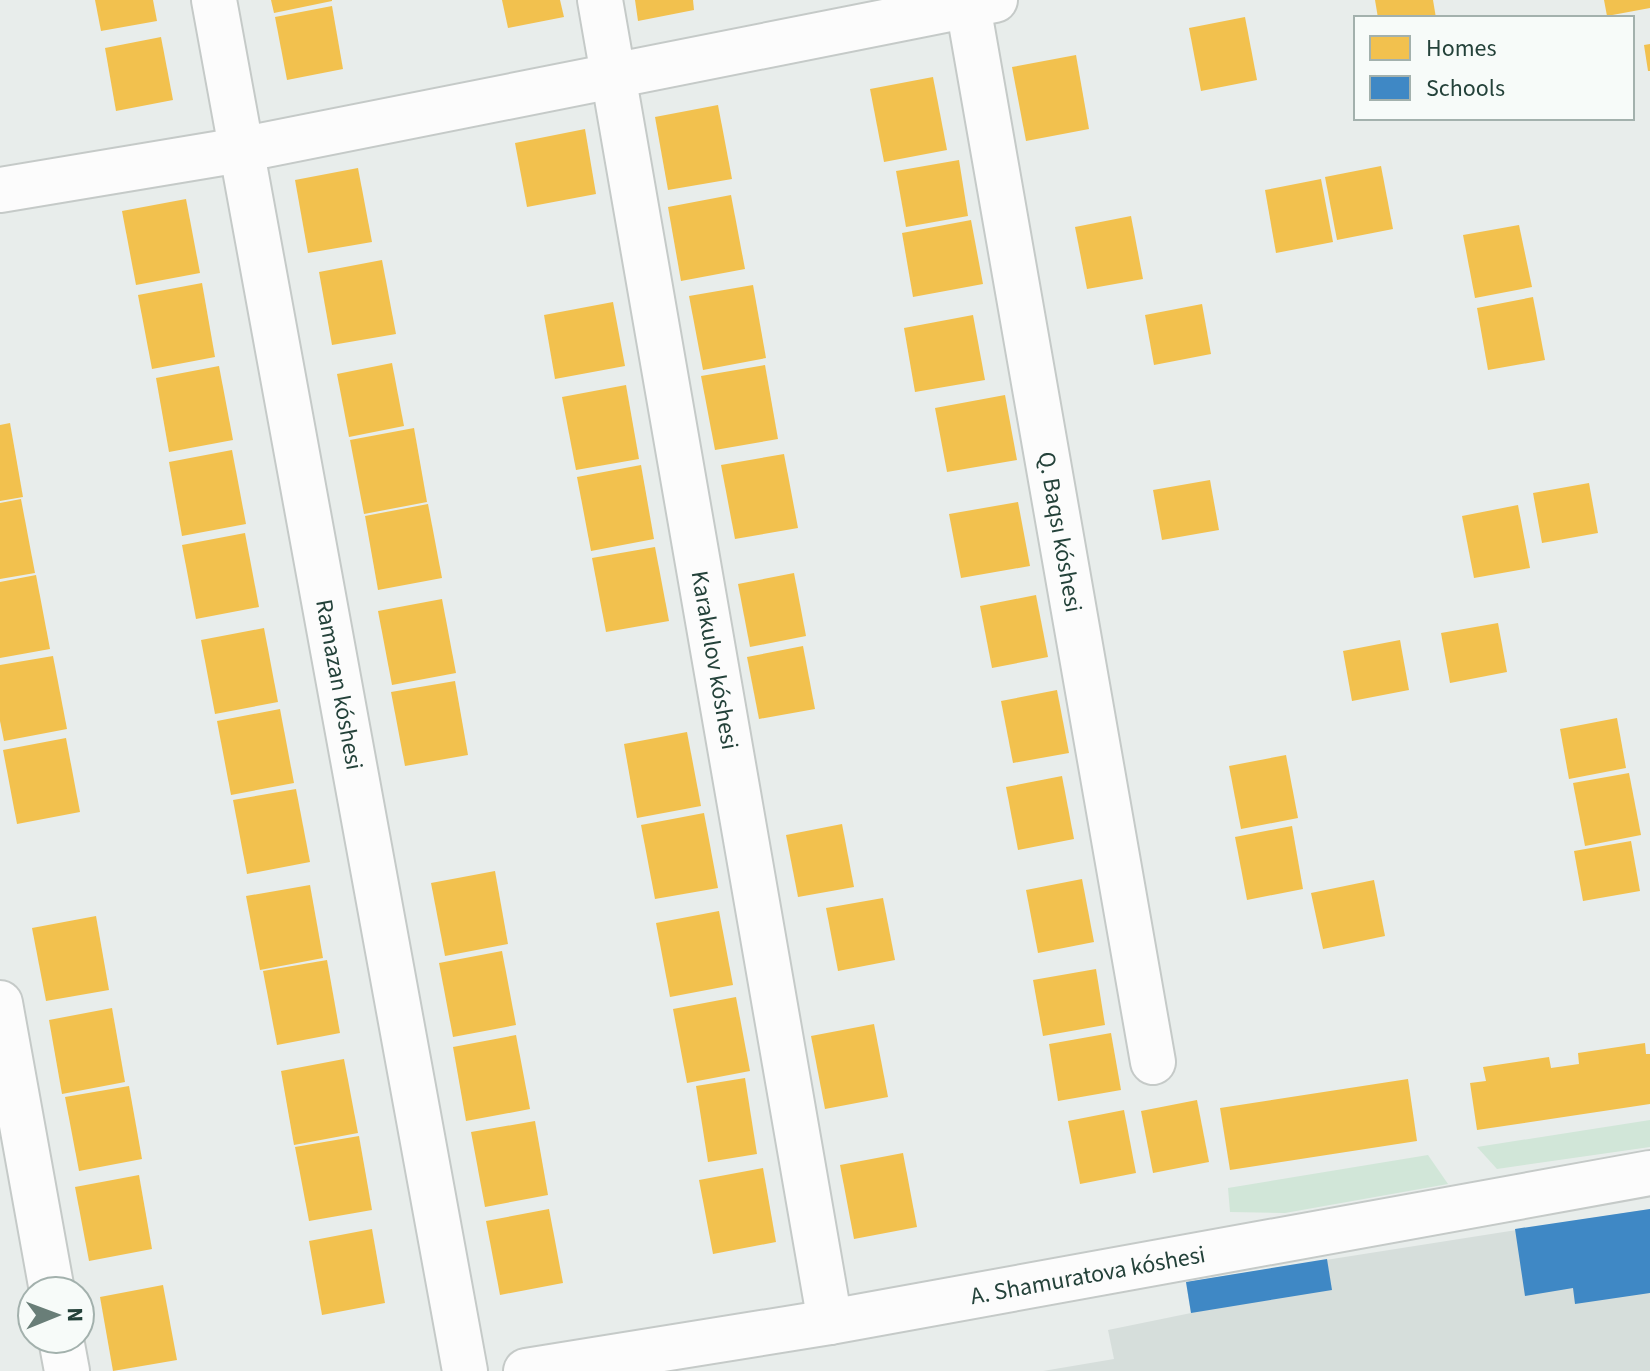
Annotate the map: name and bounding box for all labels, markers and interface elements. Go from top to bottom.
legend [1354,16,1634,120]
text: Homes [1426,31,1497,66]
text: Schools [1426,71,1505,106]
street label: Q. Baqsı kóshesi [1028,449,1091,615]
street label: Karakulov kóshesi [682,568,747,752]
street label: Ramazan kóshesi [306,597,372,773]
street label: A. Shamuratova kóshesi [968,1237,1208,1314]
north arrow [16,1275,96,1355]
text: N [59,1307,91,1322]

